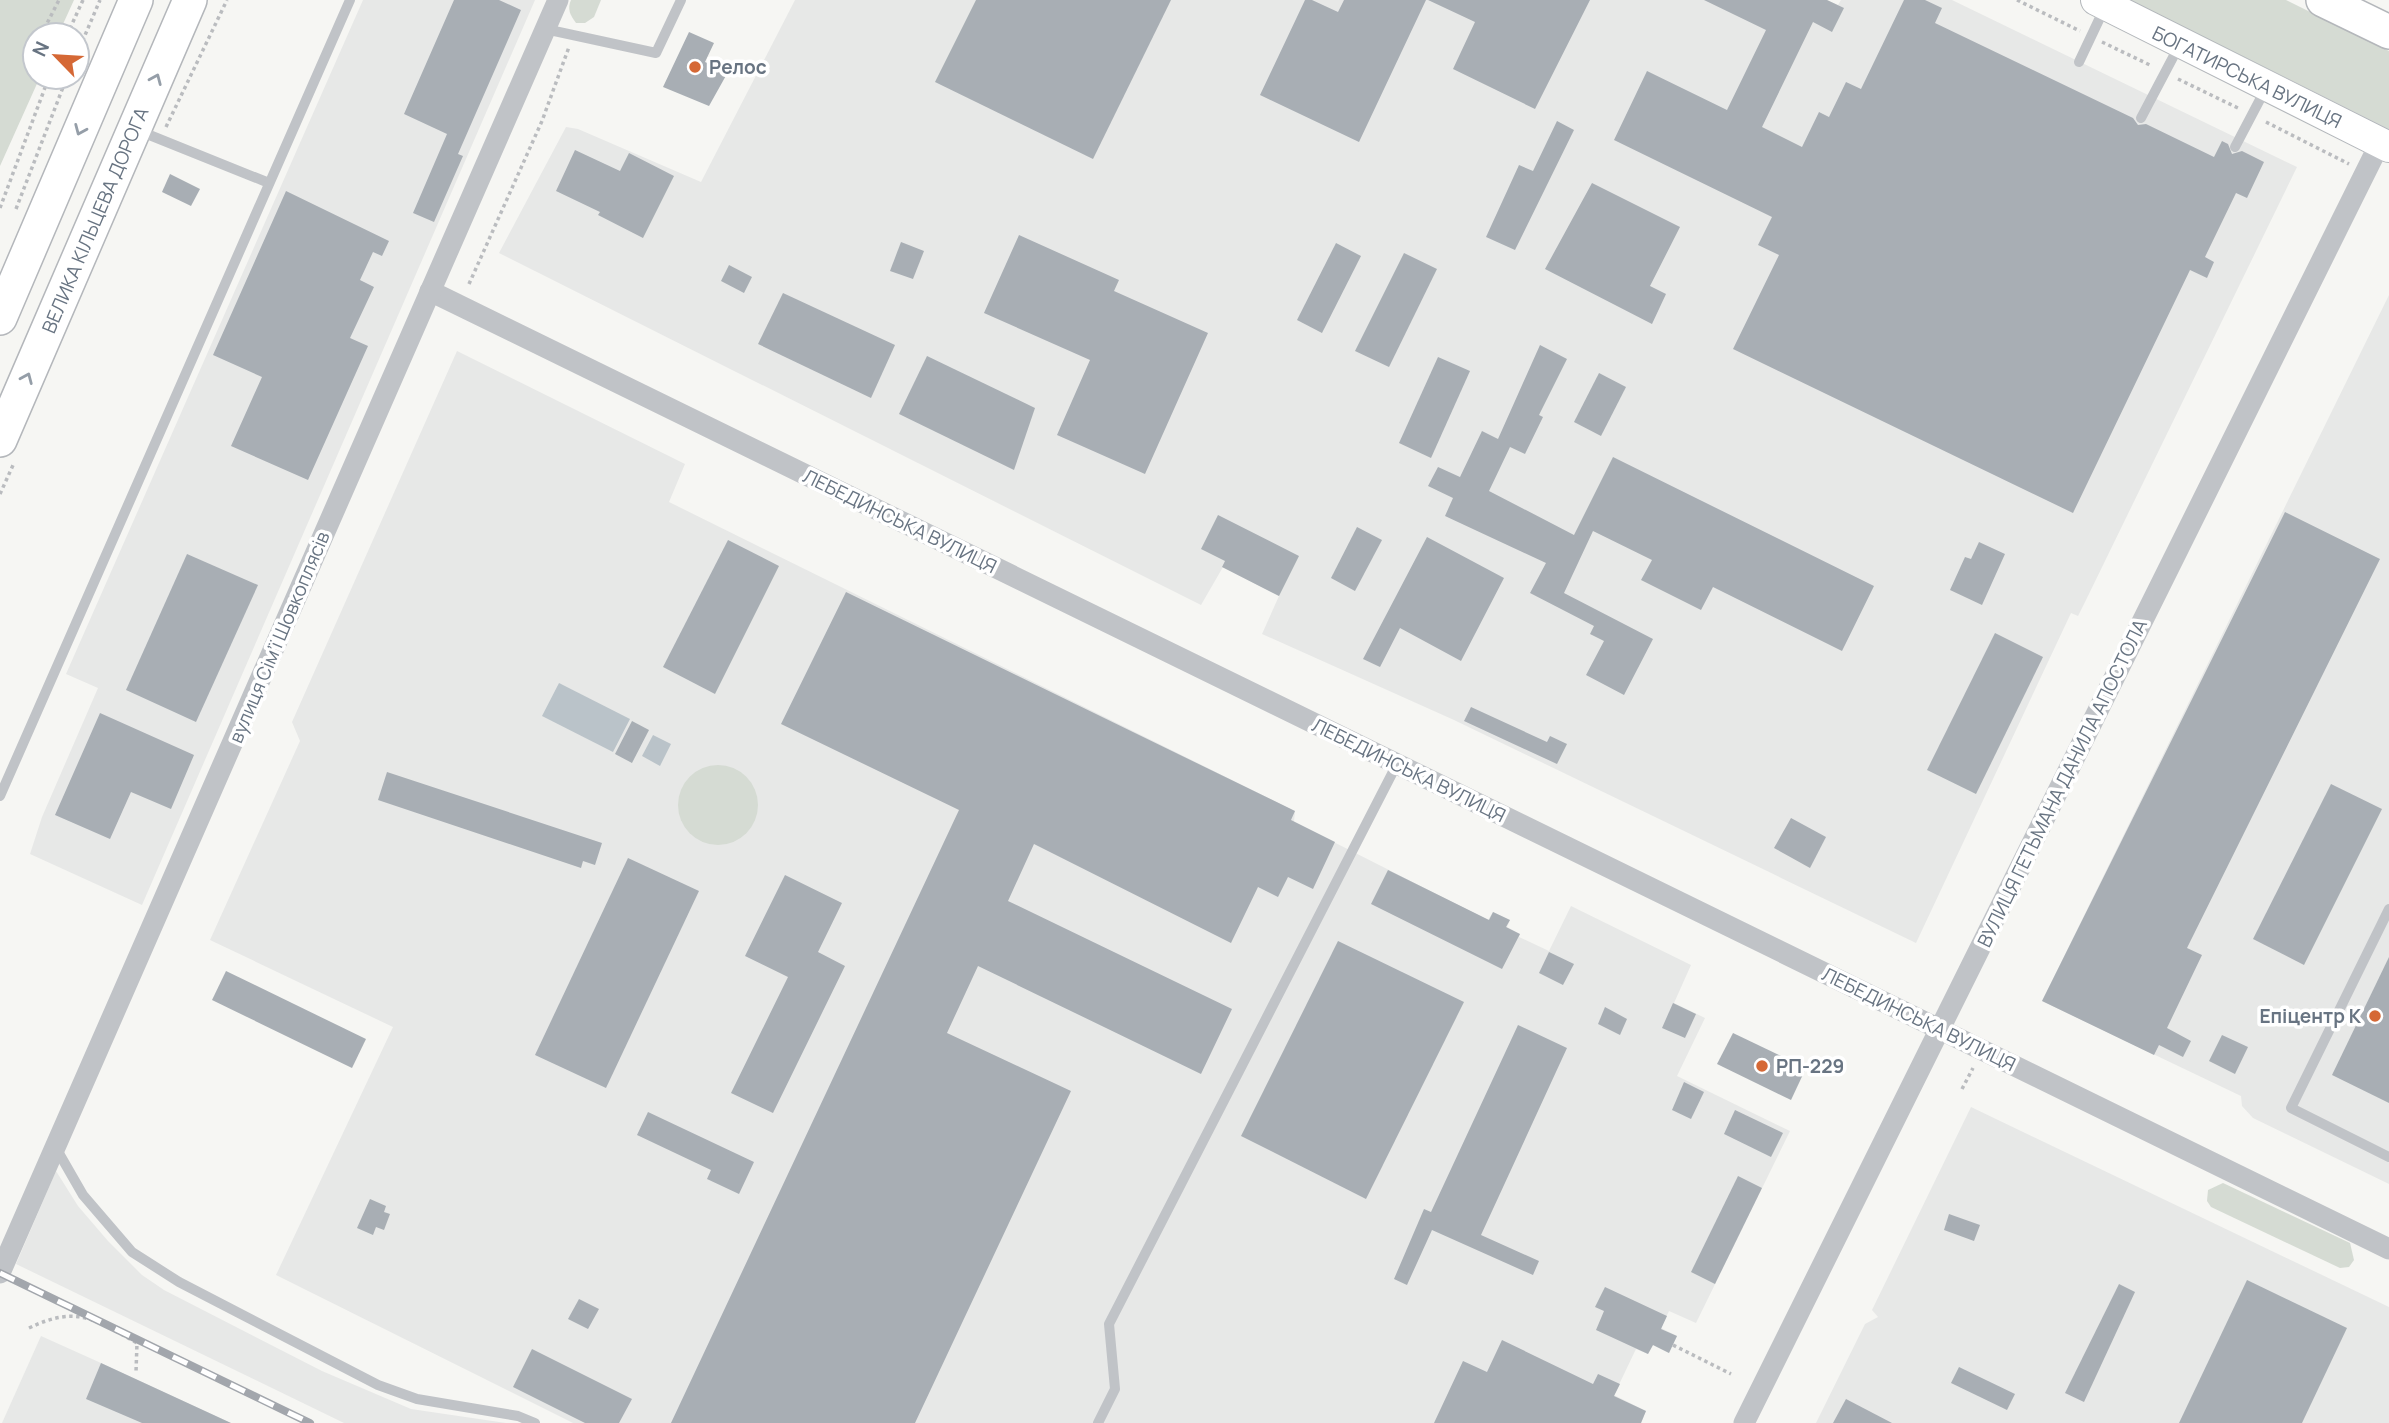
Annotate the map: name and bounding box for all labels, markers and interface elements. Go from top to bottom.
street label: БОГАТИРСЬКА ВУЛИЦЯ [2148,20,2346,134]
north arrow [21,21,91,91]
text: N [26,37,55,60]
place label: Релос [709,54,767,80]
marker: Релос [687,59,703,75]
one-way arrow [148,73,162,86]
street label: ВЕЛИКА КІЛЬЦЕВА ДОРОГА [36,103,154,337]
one-way arrow [75,124,89,136]
one-way arrow [19,372,33,385]
street label: ЛЕБЕДИНСЬКА ВУЛИЦЯ [799,463,1001,579]
street label: вулиця Сімʼї Шовкоплясів [223,527,335,747]
street label: ВУЛИЦЯ ГЕТЬМАНА ДАНИЛА АПОСТОЛА [1971,615,2153,951]
street label: ЛЕБЕДИНСЬКА ВУЛИЦЯ [1308,712,1510,828]
street label: ЛЕБЕДИНСЬКА ВУЛИЦЯ [1818,961,2020,1077]
place label: Епіцентр К [2259,1003,2362,1029]
marker: Епіцентр К [2367,1008,2383,1024]
place label: РП-229 [1776,1053,1844,1079]
marker: РП-229 [1754,1058,1770,1074]

